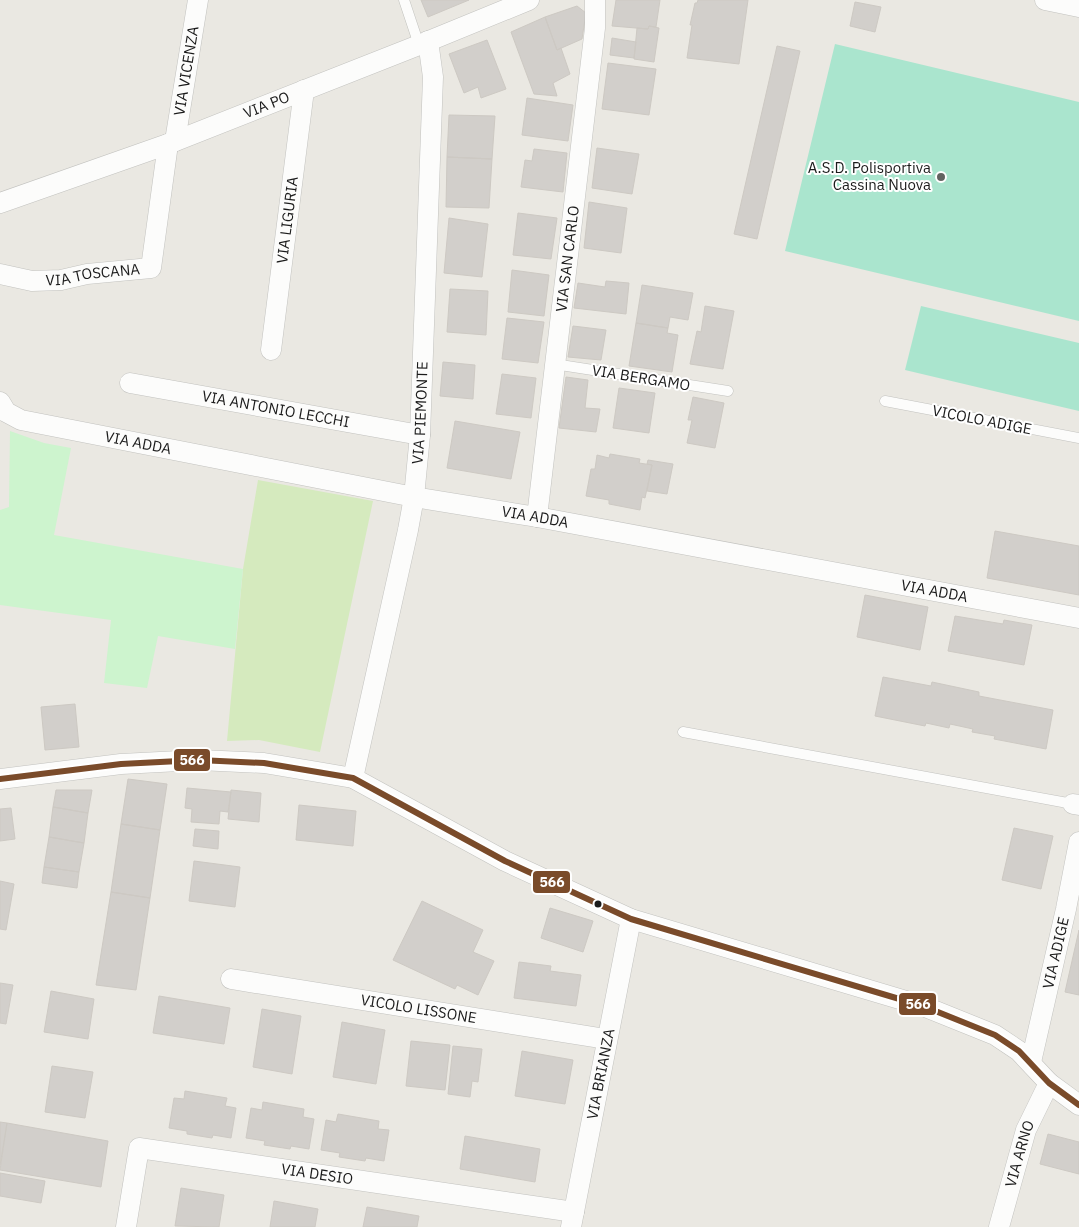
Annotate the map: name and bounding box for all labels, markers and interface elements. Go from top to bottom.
street label: VIA VICENZA [169,24,203,117]
street label: VIA PO [241,87,292,122]
place label: A.S.D. Polisportiva Cassina Nuova [808,158,931,194]
marker: A.S.D. Polisportiva Cassina Nuova [935,171,947,183]
street label: VIA LIGURIA [272,175,302,265]
street label: VIA SAN CARLO [551,204,583,313]
street label: VIA TOSCANA [45,259,141,290]
street label: VIA BERGAMO [591,360,692,395]
street label: VIA PIEMONTE [407,361,432,465]
street label: VIA ANTONIO LECCHI [200,386,351,431]
street label: VICOLO ADIGE [931,401,1033,438]
street label: VIA ADDA [103,427,174,458]
street label: VIA ADDA [500,501,571,532]
street label: VIA ADDA [900,575,970,606]
line badge: 566 [173,748,211,772]
text: 566 [179,751,205,769]
line badge: 566 [532,870,571,894]
text: 566 [539,873,565,891]
unlabelled marker [593,899,603,909]
street label: VIA ADIGE [1038,915,1073,991]
street label: VICOLO LISSONE [359,990,478,1027]
line badge: 566 [898,992,937,1016]
text: 566 [905,995,931,1013]
street label: VIA BRIANZA [582,1026,619,1121]
street label: VIA ARNO [1001,1117,1038,1189]
street label: VIA DESIO [280,1159,354,1188]

